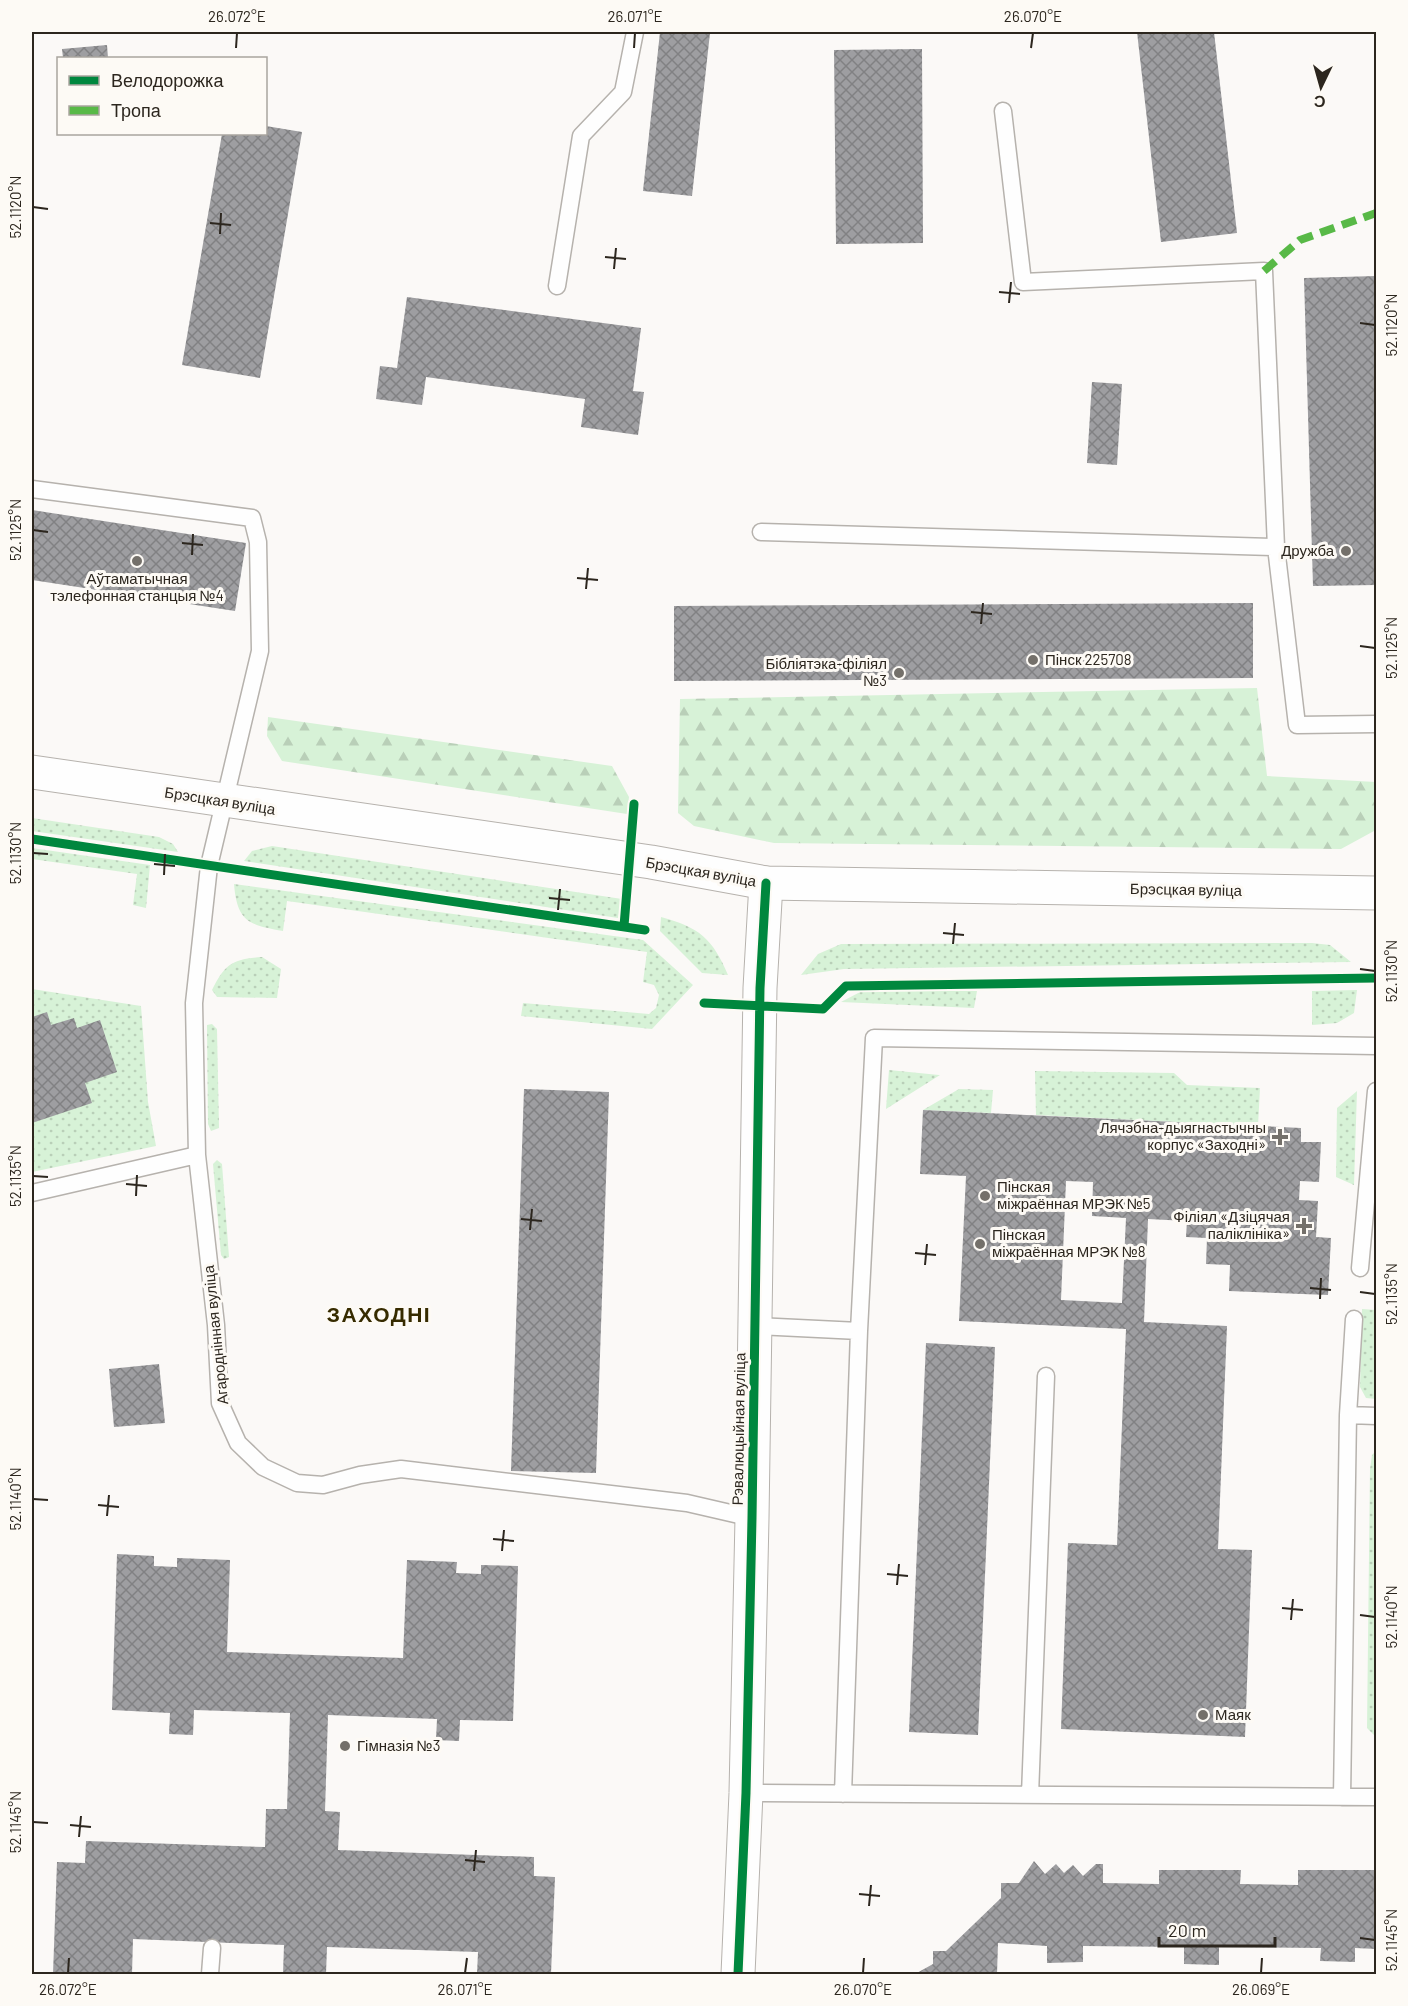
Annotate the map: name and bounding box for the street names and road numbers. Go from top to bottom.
street label: Брэсцкая вуліца [163,782,278,818]
street label: Брэсцкая вуліца [644,852,759,890]
street label: Брэсцкая вуліца [1130,879,1243,899]
street label: Агароднінная вуліца [199,1264,231,1406]
street label: Рэвалюцыйная вуліца [728,1352,748,1506]

